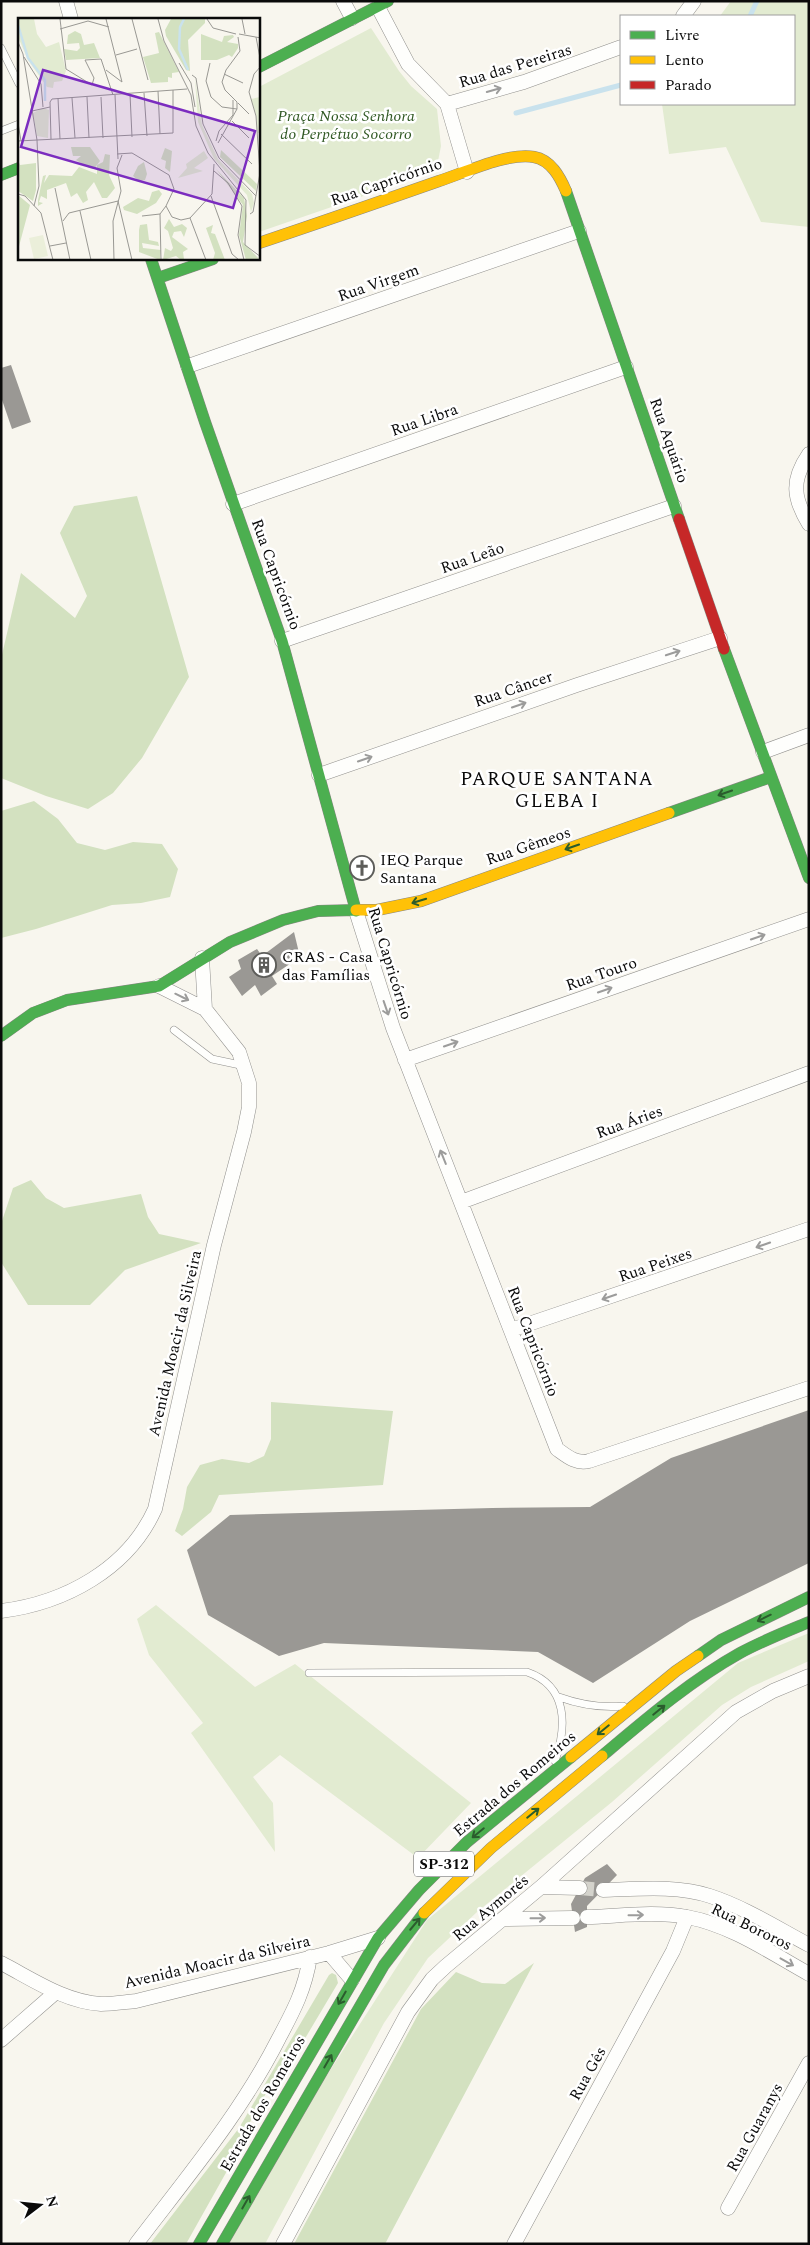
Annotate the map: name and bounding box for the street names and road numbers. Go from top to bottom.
street label: Rua das Pereiras [456,37,575,95]
street label: Rua Capricórnio [327,152,445,212]
street label: Rua Virgem [334,258,422,308]
street label: Rua Aquário [643,394,695,486]
street label: Rua Libra [387,397,461,443]
street label: Rua Capricórnio [245,515,307,633]
street label: Rua Leão [437,536,507,580]
street label: Rua Câncer [471,664,556,714]
street label: Rua Gêmeos [483,820,574,872]
street label: Rua Capricórnio [361,904,419,1023]
street label: Rua Touro [562,951,640,997]
street label: Rua Áries [593,1099,666,1145]
street label: Rua Peixes [615,1241,695,1289]
street label: Avenida Moacir da Silveira [142,1248,208,1439]
street label: Rua Capricórnio [501,1283,565,1400]
street label: Estrada dos Romeiros [448,1725,581,1843]
road number: SP-312 [414,1852,474,1876]
street label: Rua Aymorés [447,1868,534,1947]
street label: Rua Bororos [707,1897,796,1957]
street label: Avenida Moacir da Silveira [122,1929,313,1995]
street label: Estrada dos Romeiros [214,2031,312,2176]
street label: Rua Gês [563,2042,613,2105]
street label: Rua Guaranys [720,2079,789,2176]

